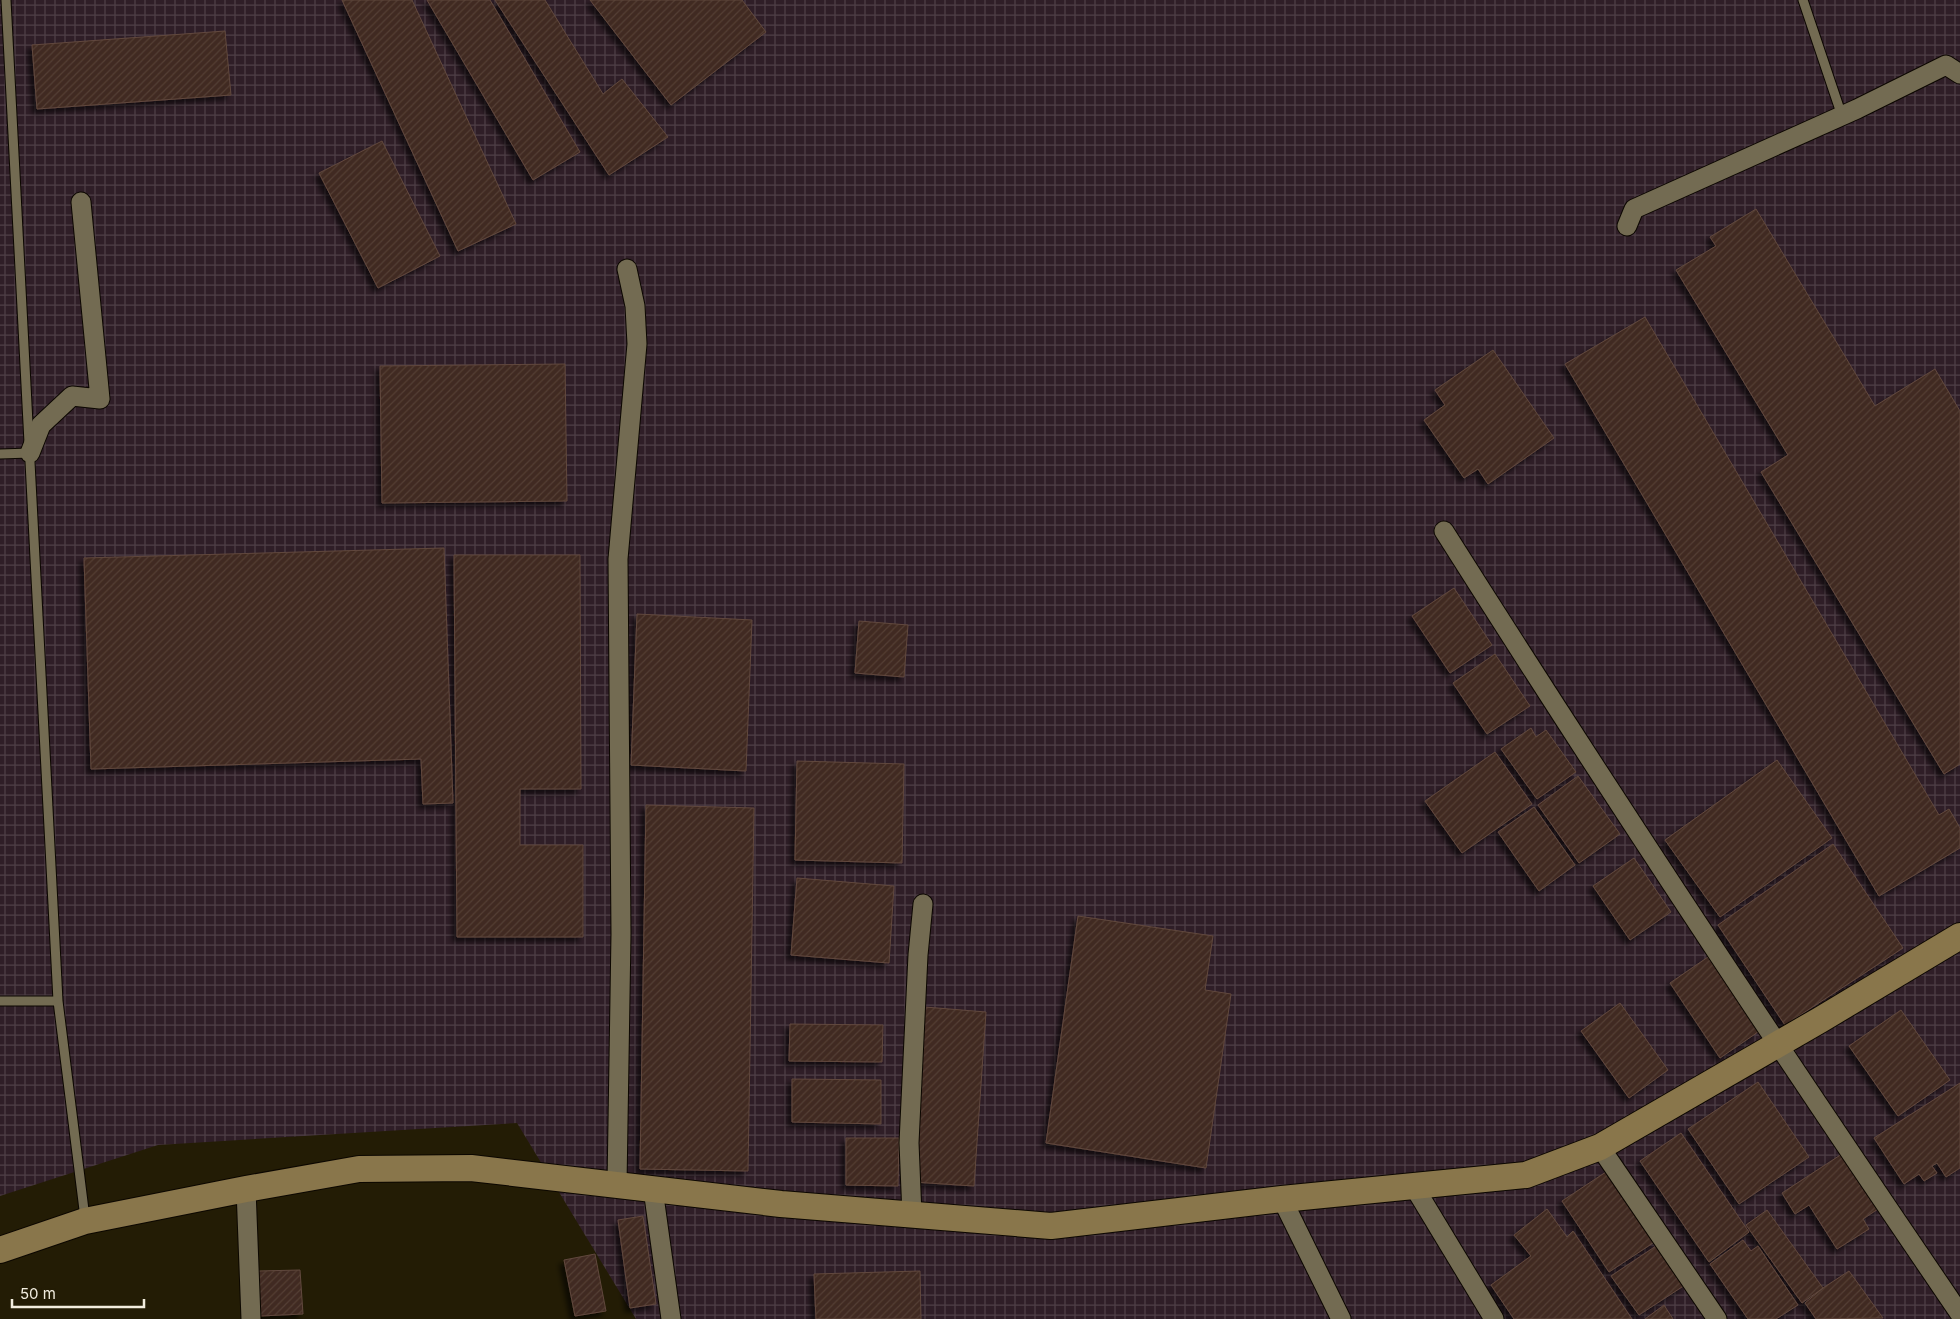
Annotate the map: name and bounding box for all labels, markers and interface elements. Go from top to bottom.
scale bar [12,1276,145,1308]
text: 50 m [20,1284,56,1303]

